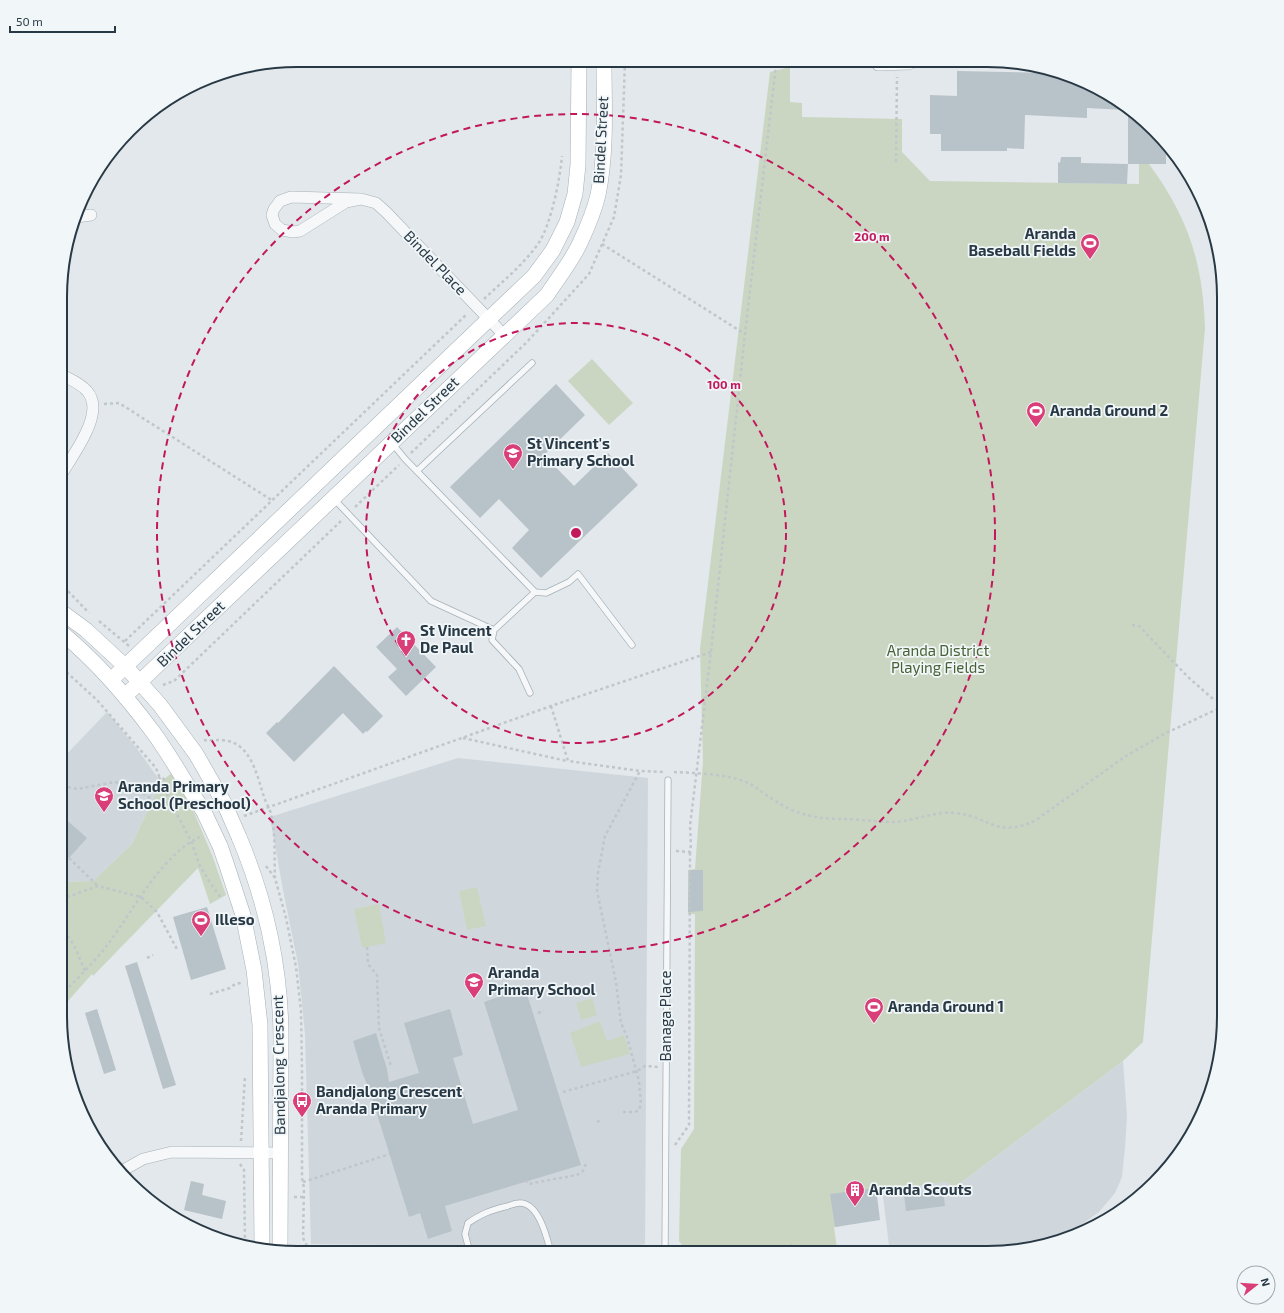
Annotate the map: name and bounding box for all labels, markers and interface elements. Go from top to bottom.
scale bar [10,8,115,34]
text: 50 m [16,14,43,28]
street label: Bindel Street [589,96,611,184]
place label: Aranda Baseball Fields [968,224,1076,259]
street label: Bindel Place [401,226,471,298]
text: 200 m [854,229,890,243]
sports icon: Aranda Baseball Fields [1079,232,1101,260]
street label: Bindel Street [387,372,462,446]
text: 100 m [707,377,741,391]
sports icon: Aranda Ground 2 [1025,400,1047,428]
place label: Aranda Ground 2 [1050,401,1168,419]
place label: St Vincent's Primary School [527,434,635,470]
school or university icon: St Vincent's Primary School [502,442,524,470]
centre of rings [569,526,583,540]
street label: Bindel Street [153,596,228,670]
place label: St Vincent De Paul [420,621,492,656]
church icon: St Vincent De Paul [395,629,417,657]
park label: Aranda District Playing Fields [887,641,989,676]
place label: Aranda Primary School (Preschool) [118,777,251,812]
school or university icon: Aranda Primary School (Preschool) [93,785,115,813]
sports icon: Illeso [190,909,212,937]
place label: Illeso [215,910,255,928]
place label: Aranda Primary School [488,963,596,999]
street label: Banaga Place [656,970,674,1062]
school or university icon: Aranda Primary School [463,971,485,999]
street label: Bandjalong Crescent [268,995,289,1135]
sports icon: Aranda Ground 1 [863,996,885,1024]
place label: Aranda Ground 1 [888,997,1004,1015]
place label: Bandjalong Crescent Aranda Primary [316,1082,462,1118]
bus stop icon: Bandjalong Crescent Aranda Primary [291,1090,313,1118]
building icon: Aranda Scouts [844,1179,866,1207]
place label: Aranda Scouts [869,1180,972,1198]
north arrow [1236,1265,1276,1305]
text: N [1259,1276,1273,1288]

